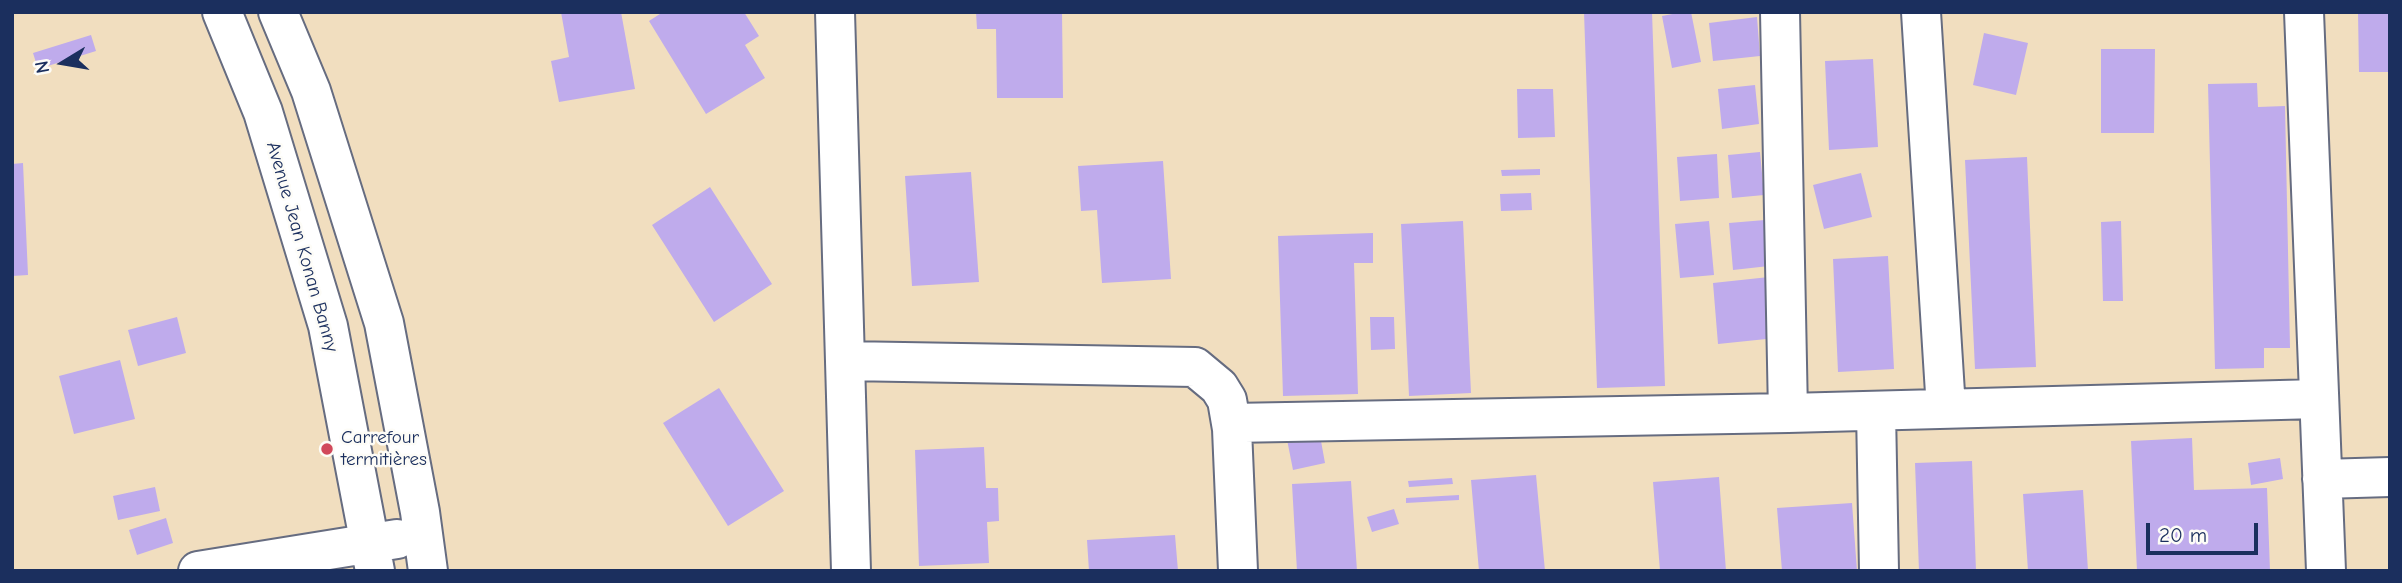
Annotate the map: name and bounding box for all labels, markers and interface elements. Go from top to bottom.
north arrow [28,28,98,98]
text: N [30,59,54,75]
street label: Avenue Jean Konan Banny [261,139,343,355]
place label: Carrefour termitières [341,427,427,471]
marker: Carrefour termitières [319,441,335,457]
scale bar [2150,510,2262,554]
text: 20 m [2159,523,2207,547]

